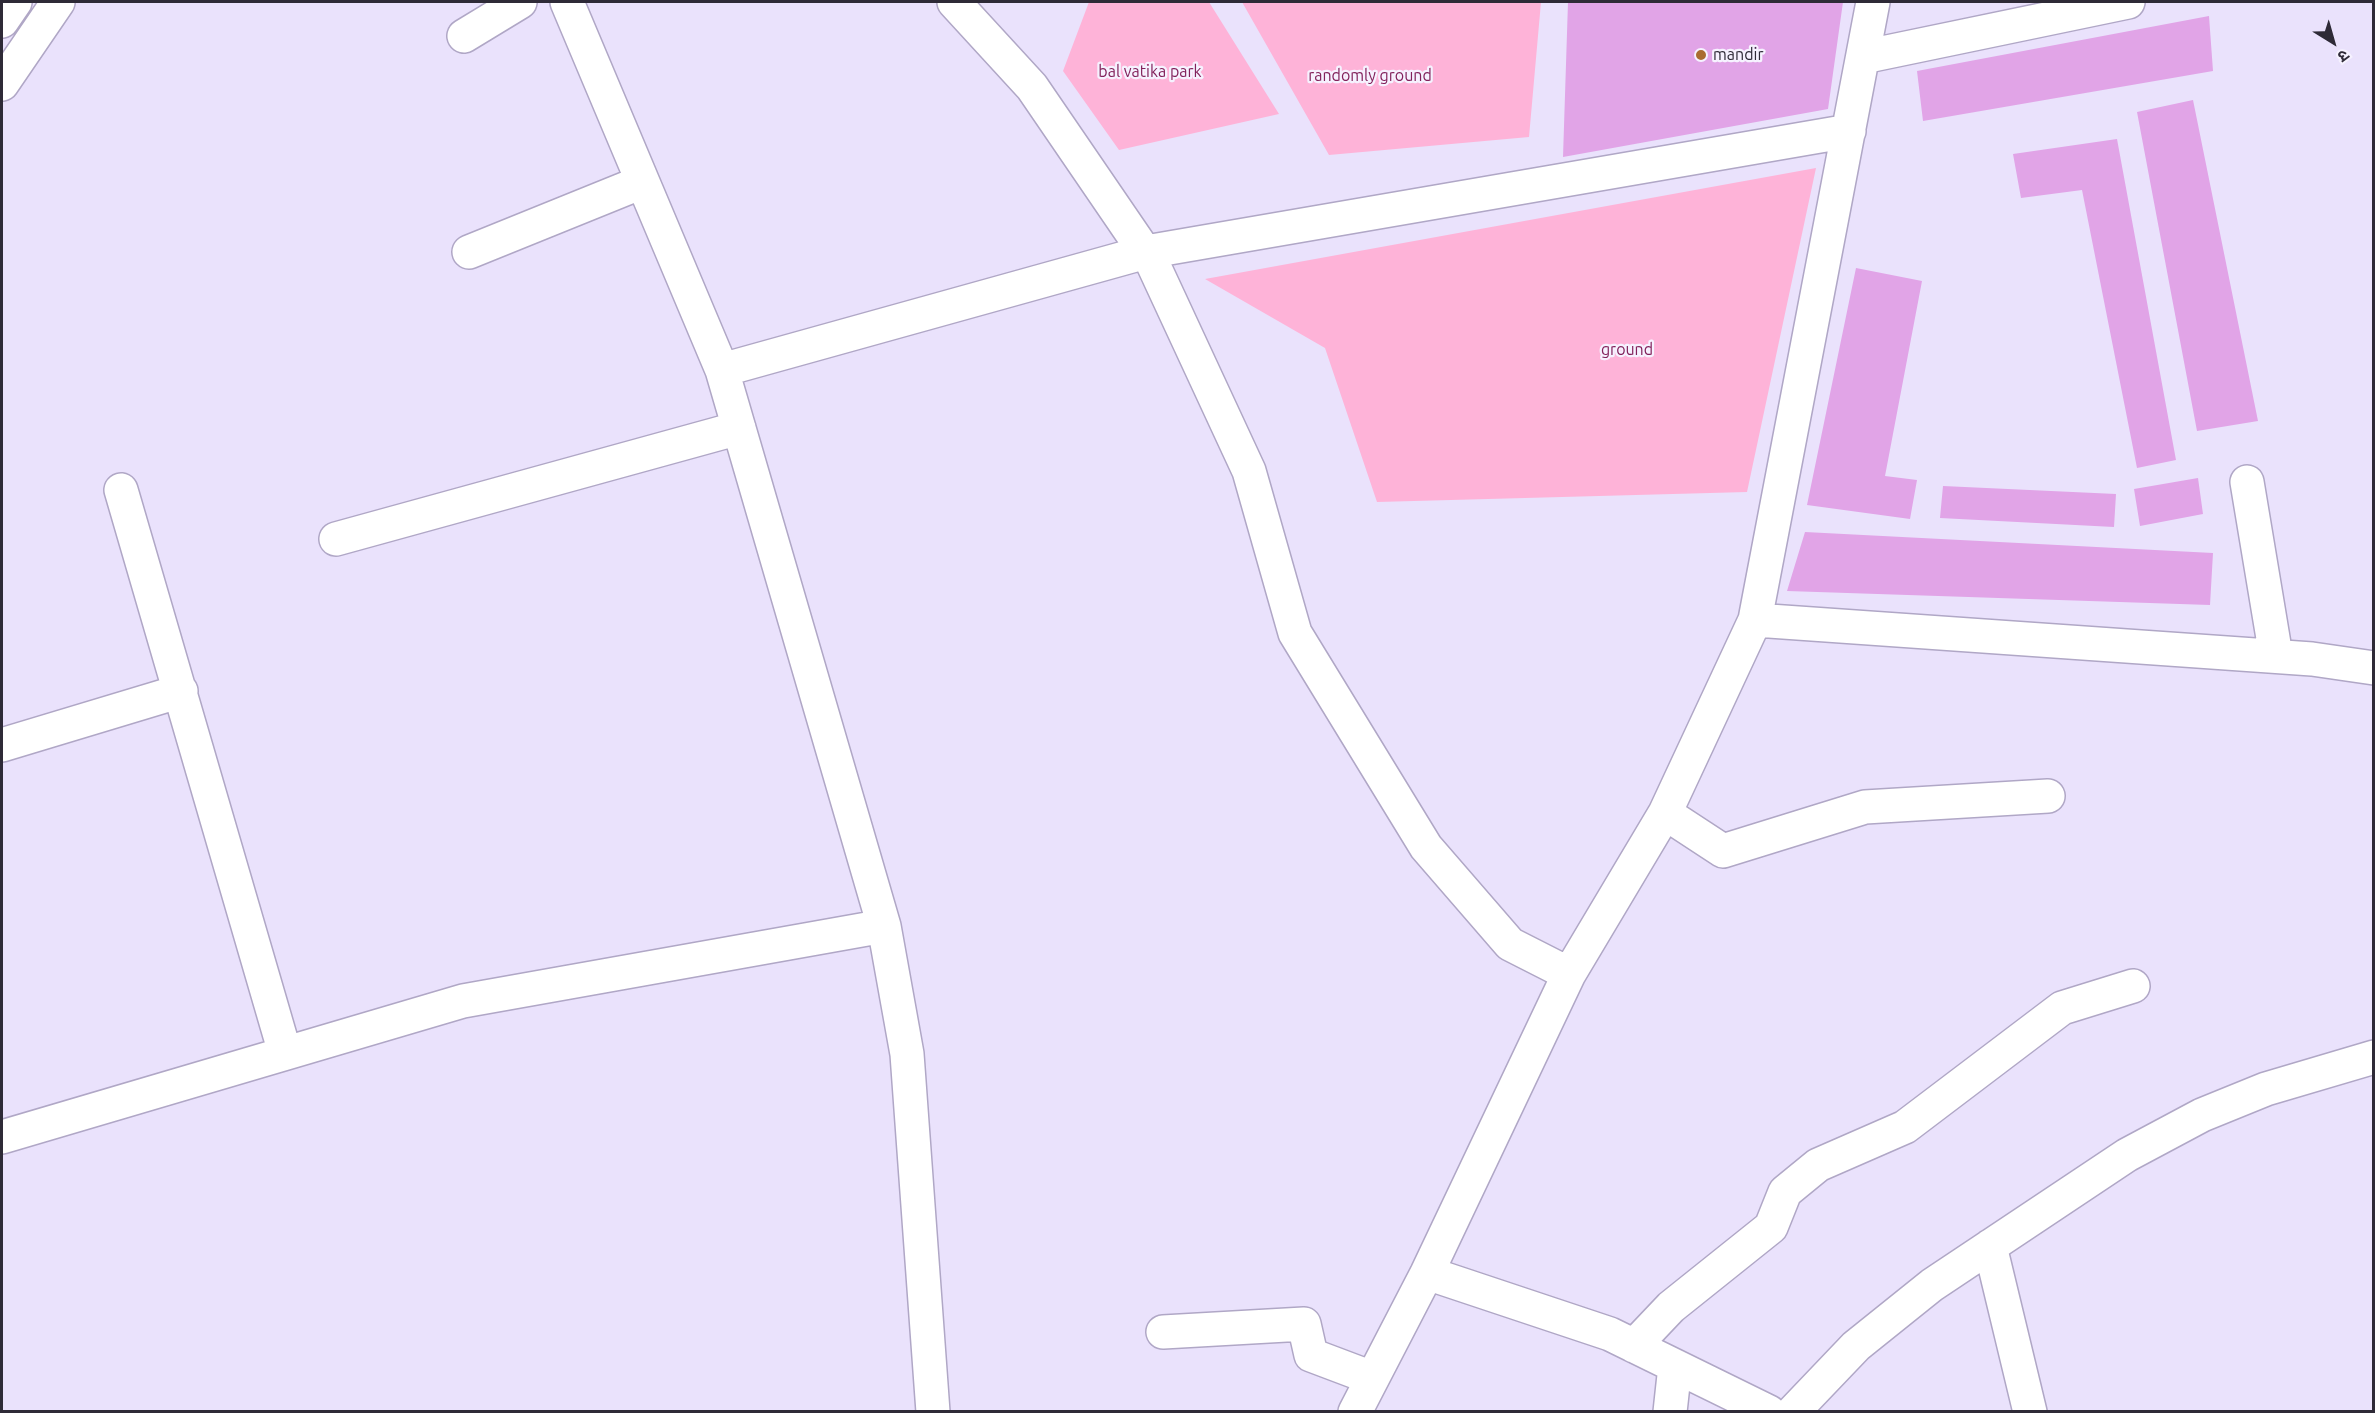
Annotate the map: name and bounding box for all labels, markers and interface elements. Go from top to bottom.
north arrow [2303,12,2363,72]
place label: mandir [1713,45,1763,65]
text: उ [2335,46,2353,66]
marker: mandir [1694,48,1708,62]
park label: bal vatika park [1098,62,1202,82]
park label: randomly ground [1308,66,1432,86]
park label: ground [1601,340,1653,360]

